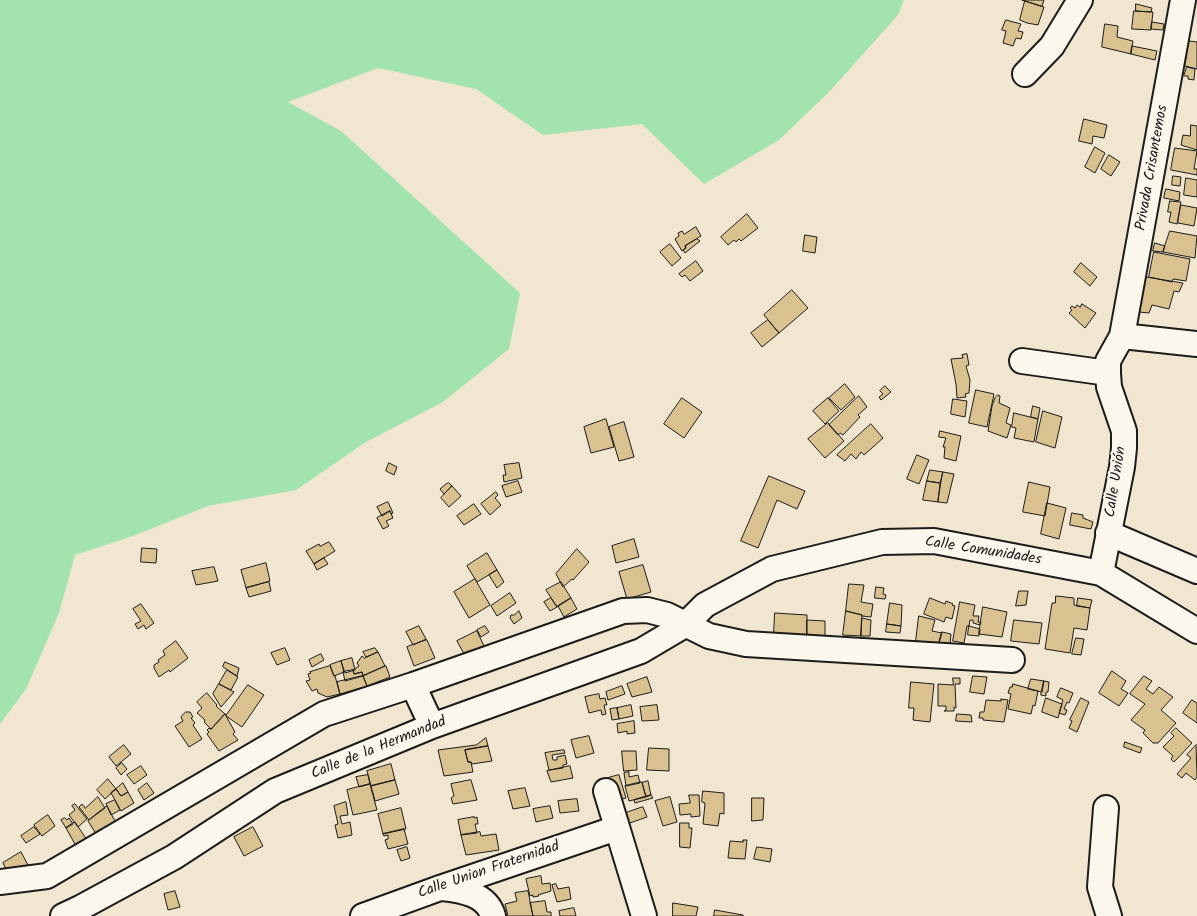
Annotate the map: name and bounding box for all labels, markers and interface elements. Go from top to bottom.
street label: Privada Crisantemos [1133,104,1173,232]
street label: Calle Unión [1103,445,1131,519]
street label: Calle Comunidades [923,534,1043,570]
street label: Calle de la Hermandad [309,714,449,784]
street label: Calle Union Fraternidad [416,838,562,904]

